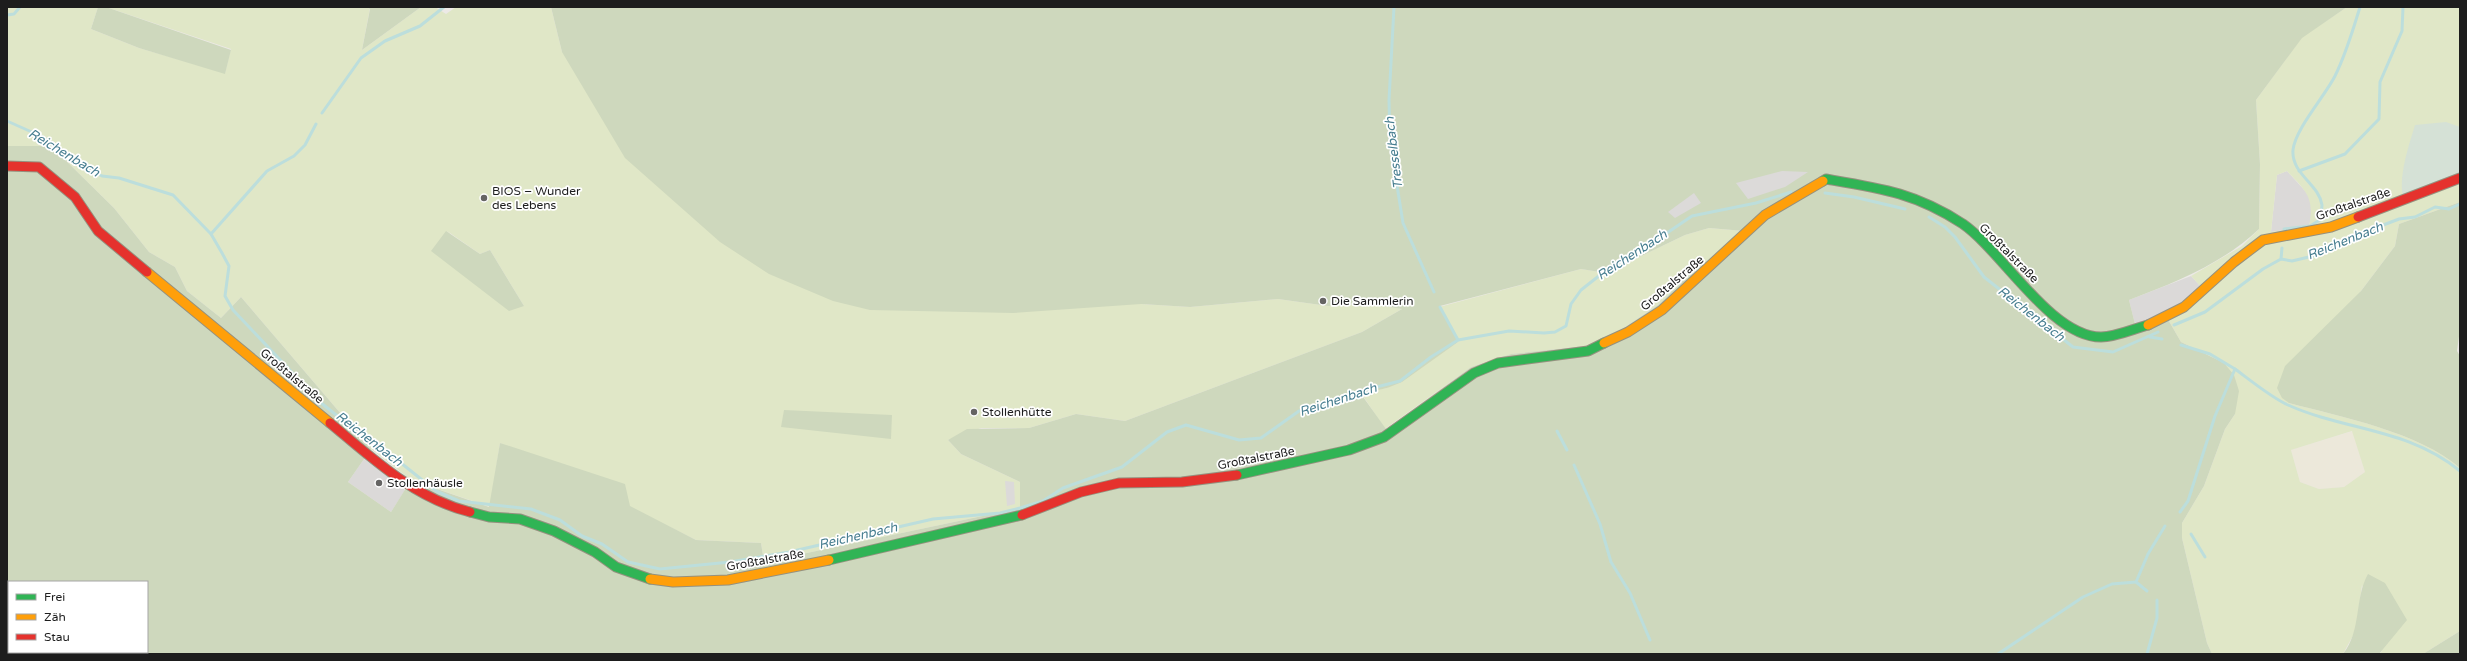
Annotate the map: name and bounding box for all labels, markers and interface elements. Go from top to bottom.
water label: Tresselbach [1381,115,1406,190]
water label: Reichenbach [25,125,103,181]
place label: BIOS – Wunder des Lebens [492,184,581,212]
street label: Großtalstraße [2314,185,2392,223]
marker: BIOS – Wunder des Lebens [479,193,489,203]
water label: Reichenbach [2305,218,2386,263]
street label: Großtalstraße [1976,220,2042,286]
water label: Reichenbach [1594,226,1671,284]
street label: Großtalstraße [1638,252,1707,313]
water label: Reichenbach [1994,283,2068,346]
place label: Die Sammlerin [1331,294,1414,308]
marker: Die Sammlerin [1318,296,1328,306]
street label: Großtalstraße [258,346,327,407]
water label: Reichenbach [1297,380,1380,420]
place label: Stollenhütte [982,405,1052,419]
marker: Stollenhütte [969,407,979,417]
water label: Reichenbach [332,408,406,471]
street label: Großtalstraße [1216,444,1296,472]
place label: Stollenhäusle [387,476,463,490]
marker: Stollenhäusle [374,478,384,488]
water label: Reichenbach [817,519,900,553]
street label: Großtalstraße [725,546,805,574]
legend [8,581,148,653]
text: Frei [44,590,65,604]
text: Zäh [44,610,66,624]
text: Stau [44,630,70,644]

